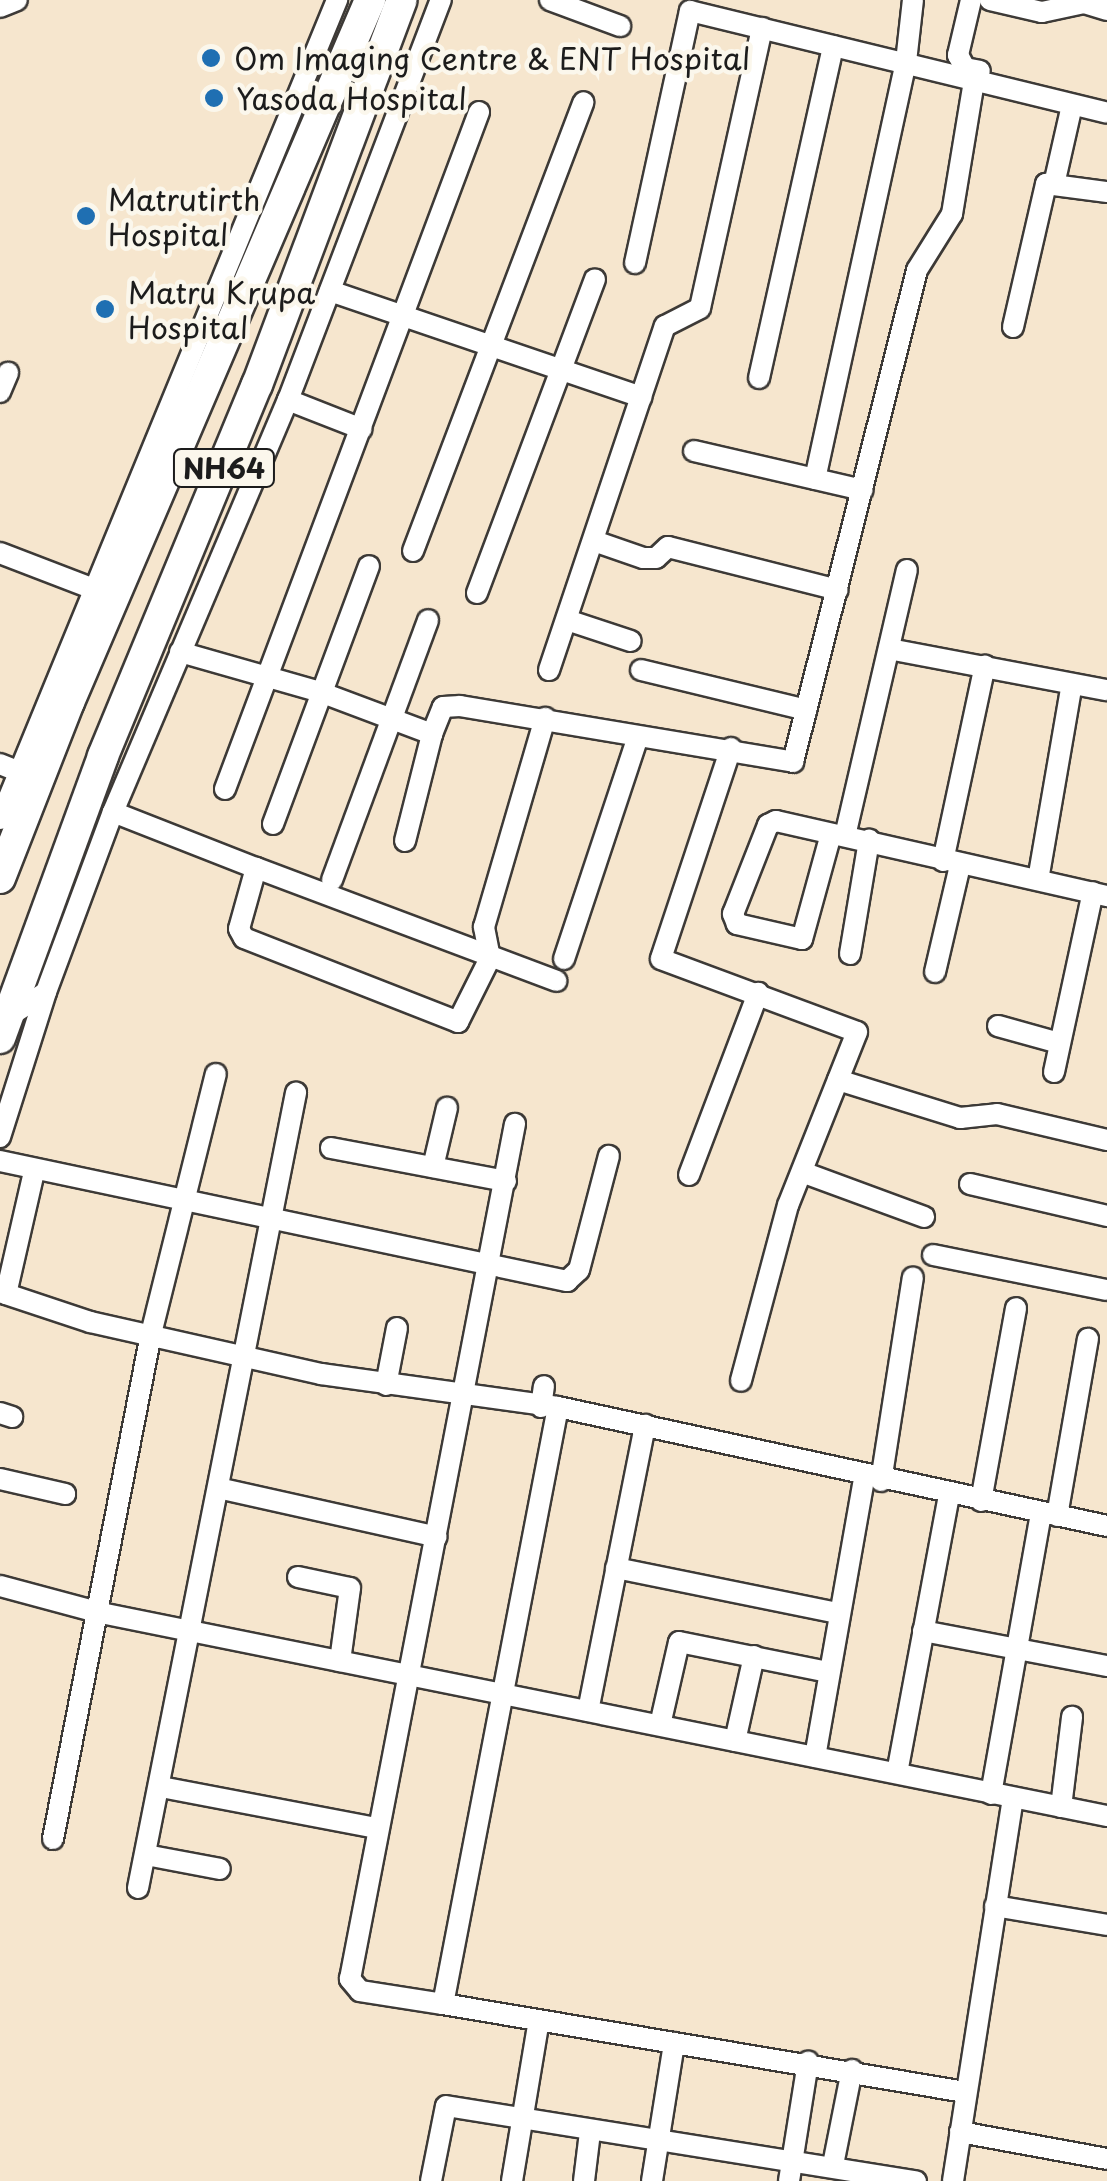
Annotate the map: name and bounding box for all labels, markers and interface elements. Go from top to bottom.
place label: Om Imaging Centre & ENT Hospital [234,40,755,76]
marker: Om Imaging Centre & ENT Hospital [198,45,224,71]
place label: Yasoda Hospital [236,80,466,116]
marker: Yasoda Hospital [201,85,227,111]
place label: Matrutirth Hospital [108,181,260,252]
marker: Matrutirth Hospital [73,203,99,229]
place label: Matru Krupa Hospital [128,274,317,344]
marker: Matru Krupa Hospital [92,296,118,322]
road number: NH64 [172,445,276,491]

